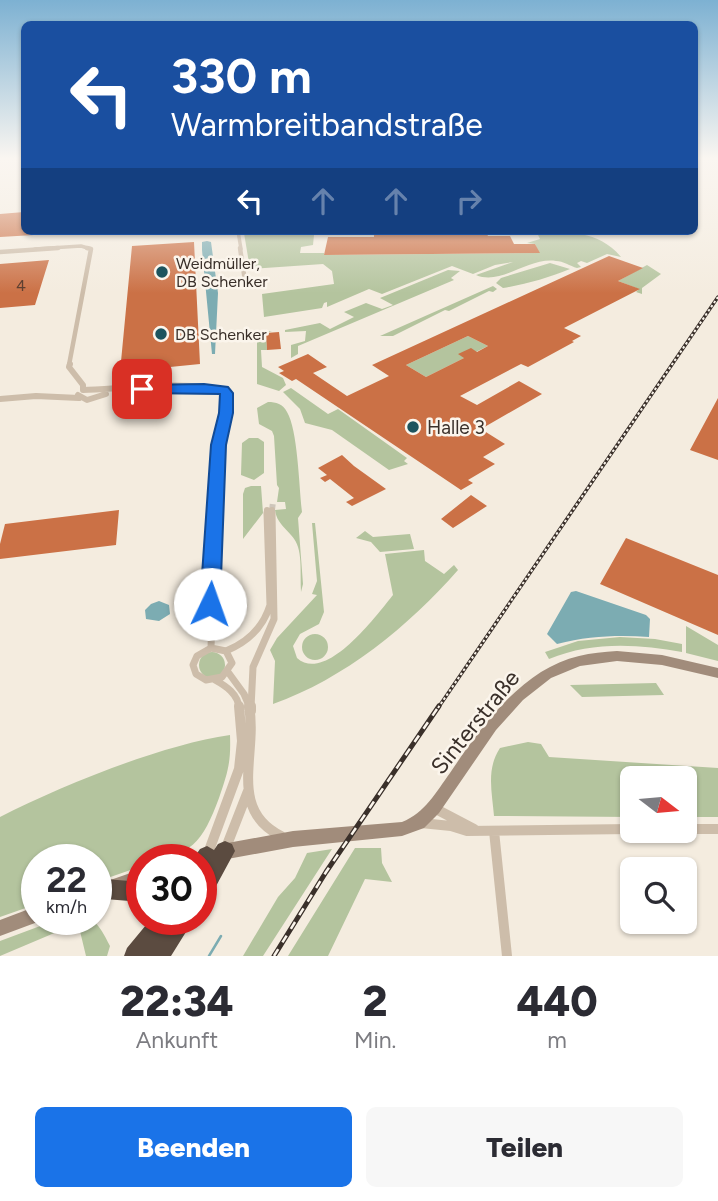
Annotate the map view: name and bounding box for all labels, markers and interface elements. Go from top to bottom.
text: 330 m [171,46,312,105]
icon: left [56,49,147,140]
text: Warmbreitbandstraße [171,106,483,144]
icon: left [231,182,269,220]
icon: ahead [304,182,342,220]
icon: ahead [377,182,415,220]
icon: right [450,182,488,220]
place label: Weidmüller, DB Schenker [176,254,268,291]
marker: Weidmüller, DB Schenker [154,264,170,280]
house number: 4 [16,276,26,295]
place label: DB Schenker [175,325,267,344]
marker: DB Schenker [153,326,169,342]
pin [112,359,172,419]
icon: arrive [123,370,161,408]
place label: Halle 3 [427,416,485,439]
marker: Halle 3 [405,419,421,435]
position arrow [173,567,247,641]
street label: Sinterstraße [425,664,525,780]
north arrow [620,766,696,844]
map controls [620,766,697,934]
speed limit sign: 30 [126,844,217,935]
button: search [620,857,697,934]
text: 22 [46,859,87,901]
text: km/h [46,896,87,918]
text: 22:34 [120,976,234,1027]
text: 2 [363,976,388,1027]
text: 440 [517,976,598,1027]
text: Ankunft [136,1026,218,1054]
text: Min. [354,1026,396,1054]
text: m [547,1026,567,1054]
button: Beenden [35,1107,352,1187]
button: Teilen [366,1107,683,1187]

